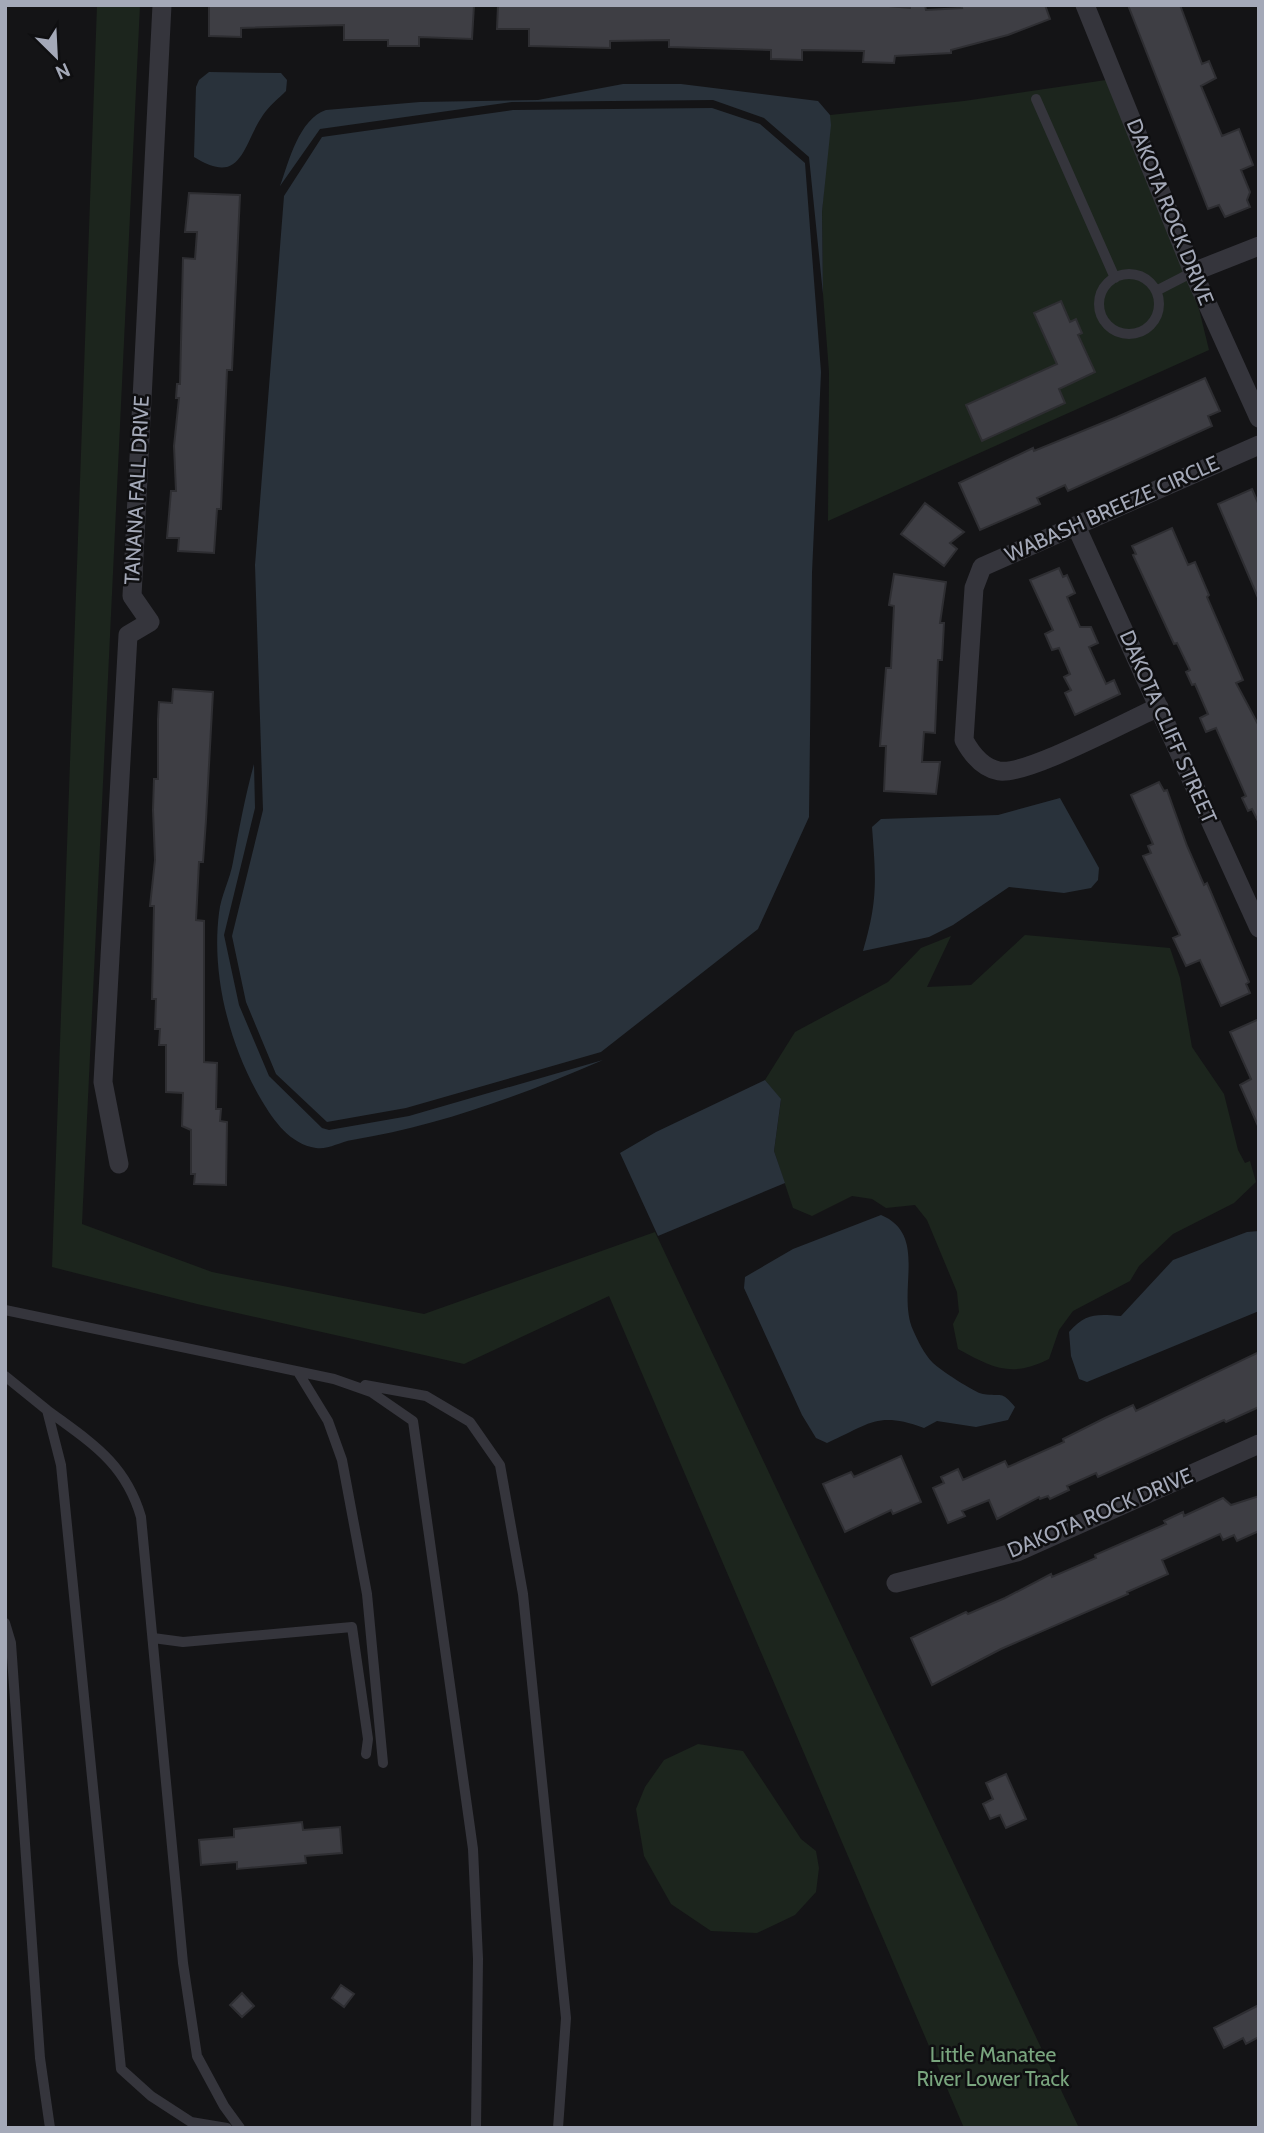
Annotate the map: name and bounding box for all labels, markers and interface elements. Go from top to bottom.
north arrow [21,21,91,91]
text: N [52,58,74,84]
street label: DAKOTA ROCK DRIVE [1122,115,1219,309]
street label: TANANA FALL DRIVE [119,395,154,585]
street label: WABASH BREEZE CIRCLE [1001,450,1223,567]
street label: DAKOTA CLIFF STREET [1115,626,1222,827]
street label: DAKOTA ROCK DRIVE [1003,1462,1196,1563]
park label: Little Manatee River Lower Track [916,2042,1070,2091]

